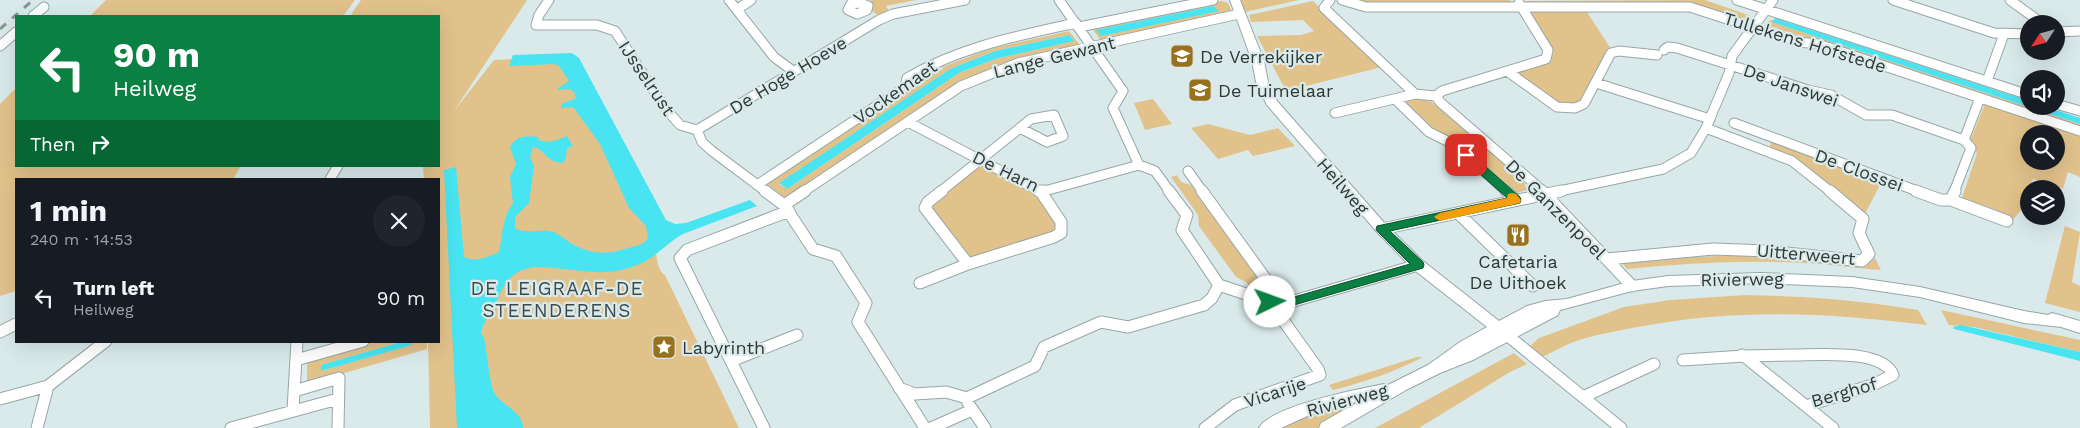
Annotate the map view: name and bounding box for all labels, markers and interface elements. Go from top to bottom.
street label: Tullekens Hofstede [1721,7,1889,77]
north arrow [2020,15,2065,60]
map controls [2020,15,2065,225]
street label: De Hoge Hoeve [725,32,851,118]
street label: Lange Gewant [991,32,1118,82]
text: 90 m [113,34,200,76]
icon: left [30,35,95,100]
street label: IJsselrust [614,37,680,120]
school or university icon: De Verrekijker [1169,43,1195,69]
place label: De Verrekijker [1200,46,1322,67]
street label: Vockemaet [849,55,941,128]
street label: De Janswei [1741,59,1841,111]
button: sound [2020,70,2065,115]
text: Heilweg [113,76,196,101]
school or university icon: De Tuimelaar [1187,77,1213,103]
place label: De Tuimelaar [1218,80,1333,101]
button: search [2020,125,2065,170]
icon: right [86,130,114,158]
text: Then [30,133,76,156]
pin [1445,134,1487,176]
icon: arrive [1452,141,1480,169]
street label: De Clossei [1812,144,1906,196]
street label: De Harn [969,146,1043,196]
street label: Heilweg [1313,153,1374,219]
street label: De Ganzenpoel [1502,155,1611,264]
button: layers [2020,180,2065,225]
text: 1 min [30,193,107,228]
button: close [373,195,425,247]
restaurant icon: Cafetaria De Uithoek [1505,222,1531,248]
text: 240 m · 14:53 [30,230,133,249]
street label: Uitterweert [1756,239,1857,269]
place label: Cafetaria De Uithoek [1469,251,1567,293]
street label: Rivierweg [1700,268,1784,290]
position arrow [1243,275,1295,327]
text: Turn left [73,277,154,300]
district label: DE LEIGRAAF-DE STEENDERENS [470,277,644,322]
icon: left [30,284,58,312]
text: 90 m [377,287,425,310]
text: Heilweg [73,300,134,319]
place icon: Labyrinth [651,334,677,360]
place label: Labyrinth [682,337,765,358]
street label: Vicarije [1241,372,1309,412]
street label: Berghof [1809,373,1879,411]
street label: Rivierweg [1304,379,1390,421]

